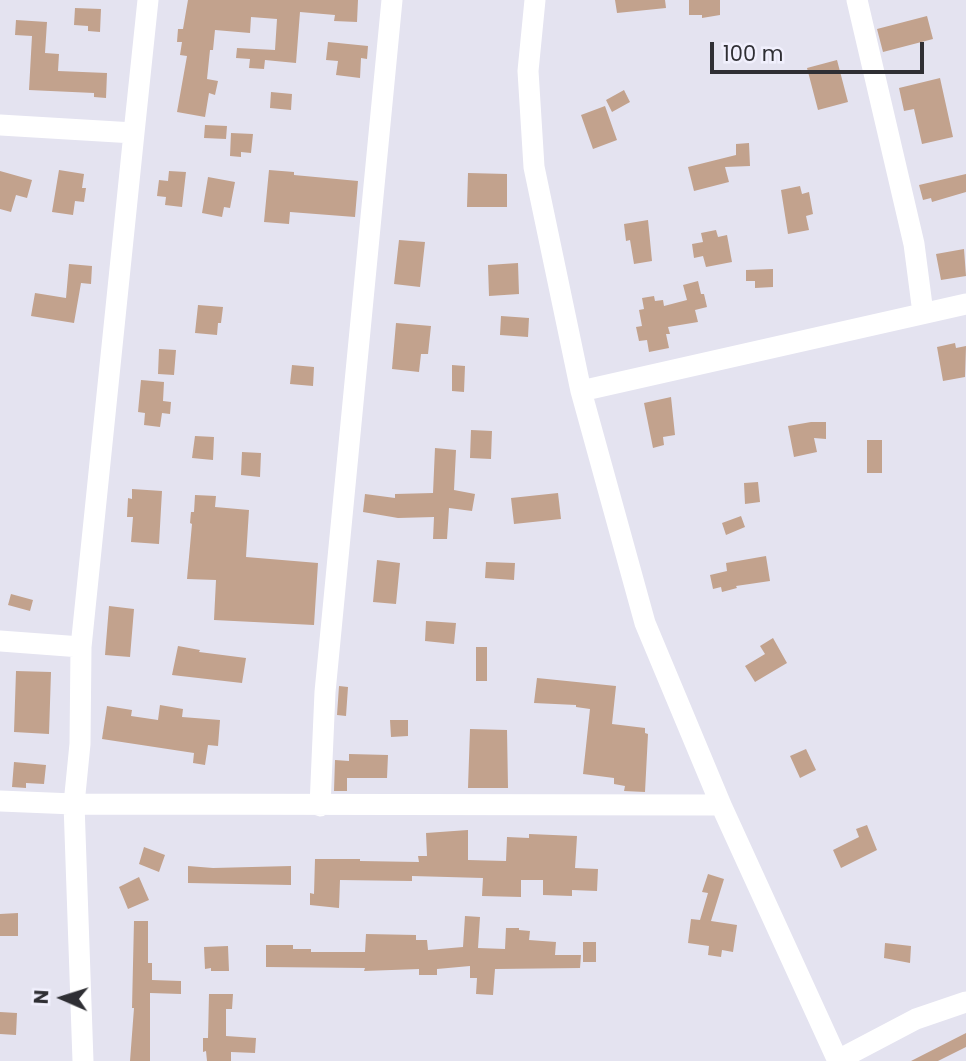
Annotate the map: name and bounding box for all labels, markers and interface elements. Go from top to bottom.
scale bar [714,28,928,72]
text: 100 m [723,39,783,68]
north arrow [28,963,98,1033]
text: N [28,989,55,1005]

